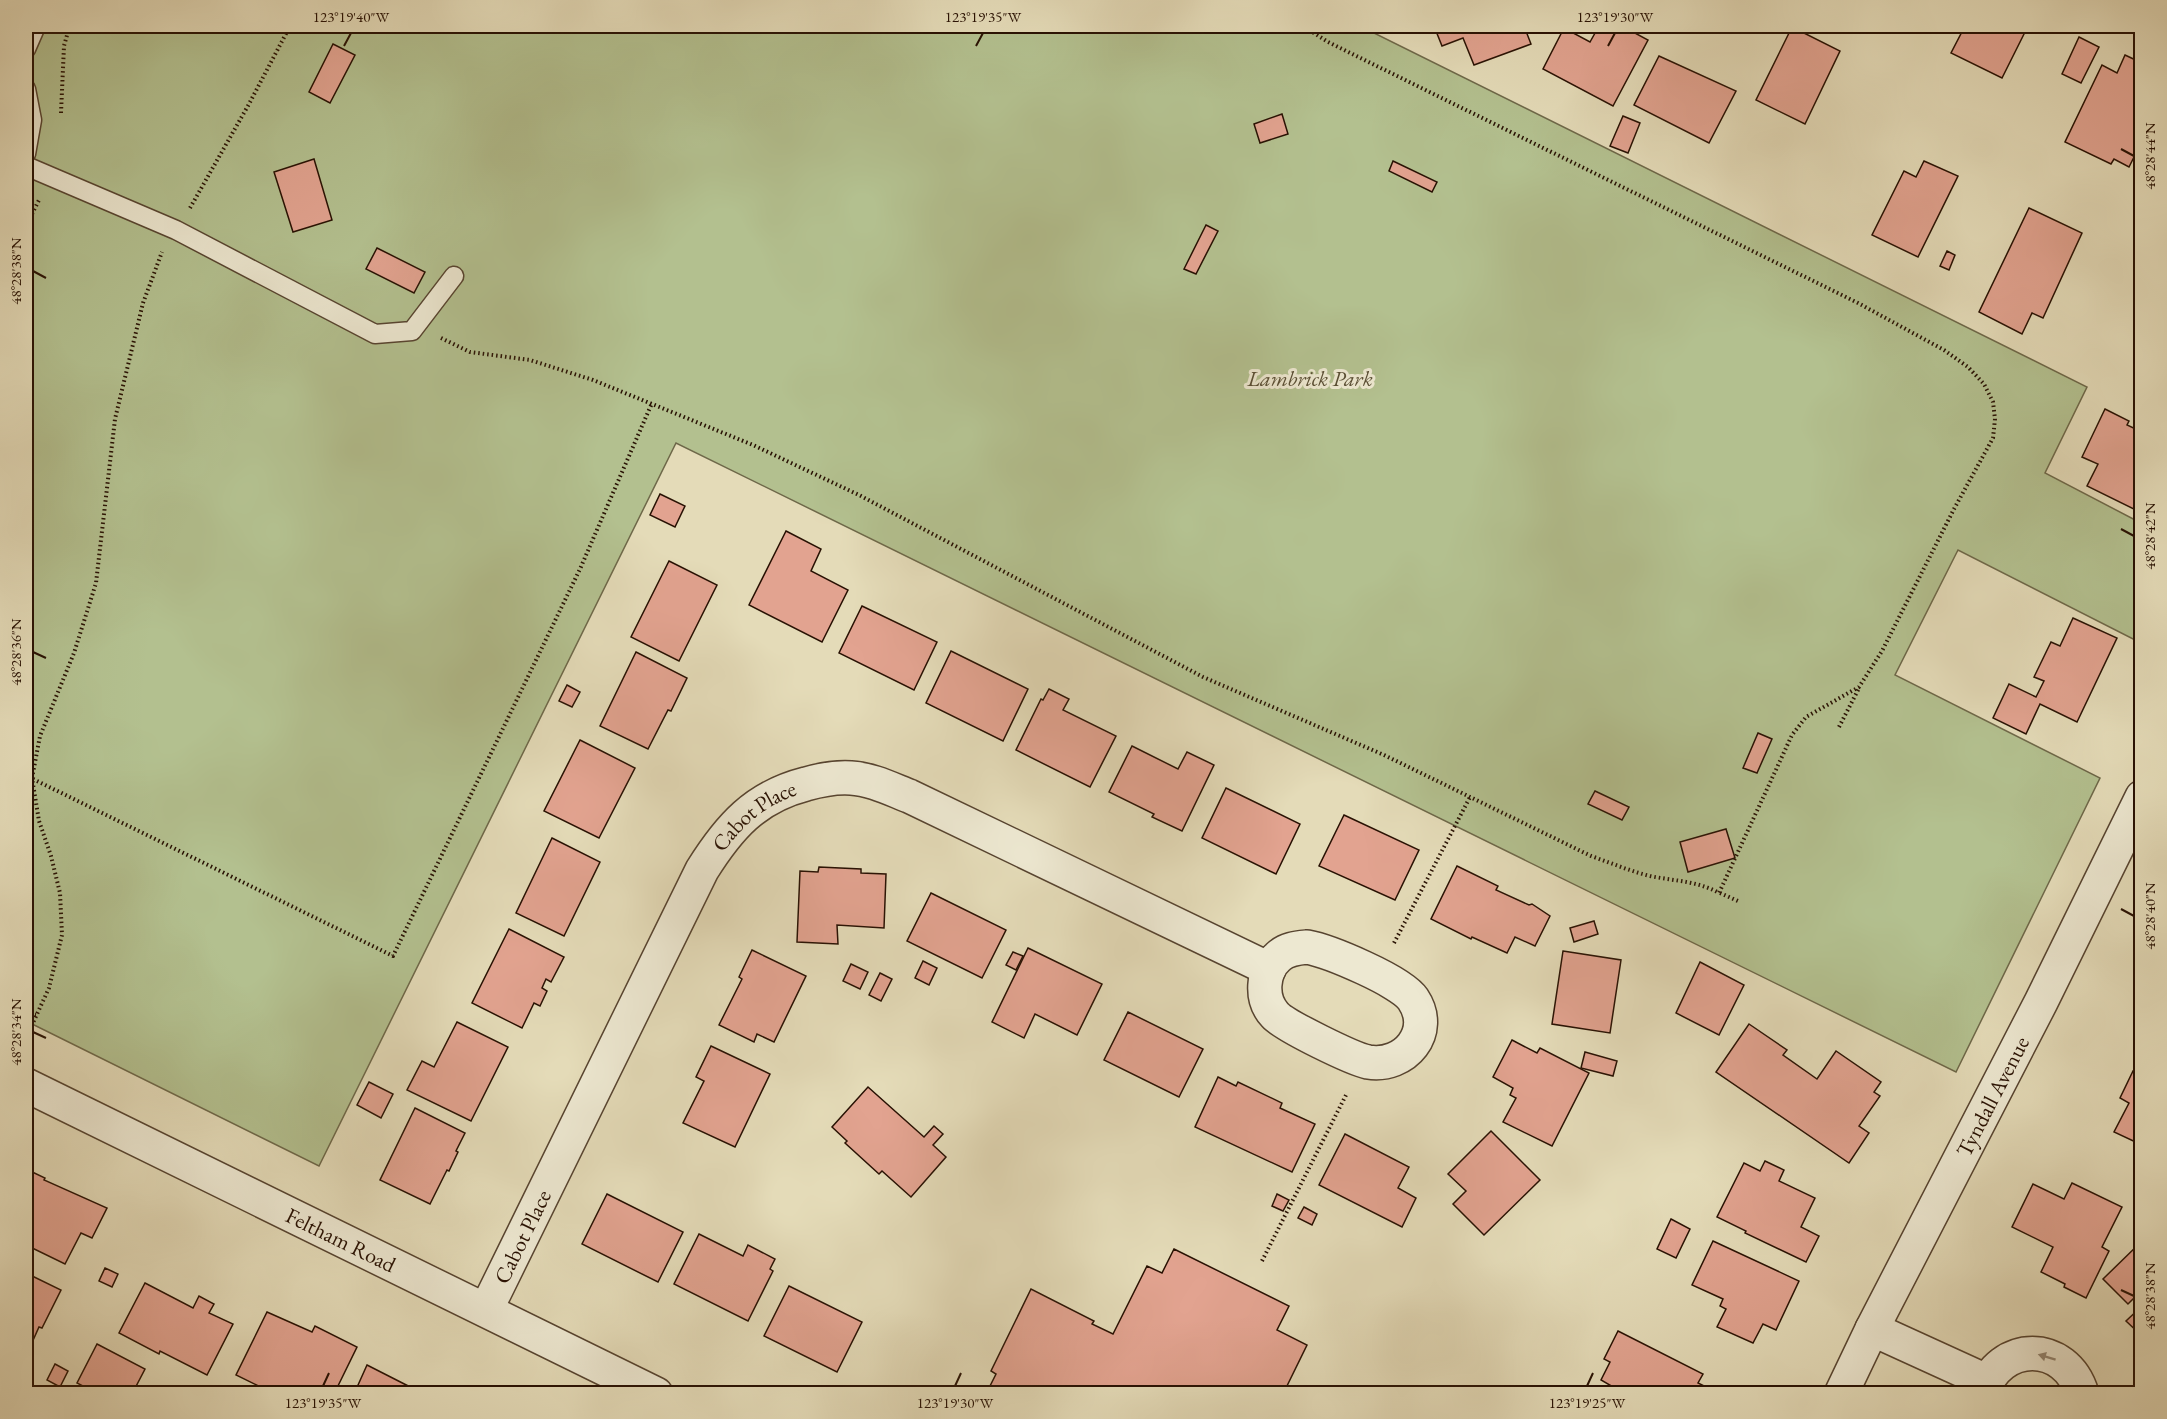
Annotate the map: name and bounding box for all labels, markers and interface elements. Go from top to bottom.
text: 123°19'40"W [313,7,389,26]
text: 123°19'35"W [945,7,1021,26]
text: 123°19'30"W [1577,7,1653,26]
text: 48°28'44"N [2140,122,2159,190]
text: 48°28'38"N [6,237,25,305]
park label: Lambrick Park [1246,364,1373,393]
text: 48°28'42"N [2140,502,2159,570]
text: 48°28'36"N [6,618,25,686]
street label: Cabot Place [705,773,800,857]
text: 48°28'40"N [2140,882,2159,950]
text: 48°28'34"N [6,998,25,1066]
street label: Tyndall Avenue [1949,1031,2036,1162]
street label: Cabot Place [487,1184,558,1288]
street label: Feltham Road [281,1200,402,1279]
text: 48°28'38"N [2140,1262,2159,1330]
one-way arrow [2037,1352,2055,1361]
text: 123°19'35"W [285,1393,361,1412]
text: 123°19'30"W [917,1393,993,1412]
text: 123°19'25"W [1549,1393,1625,1412]

